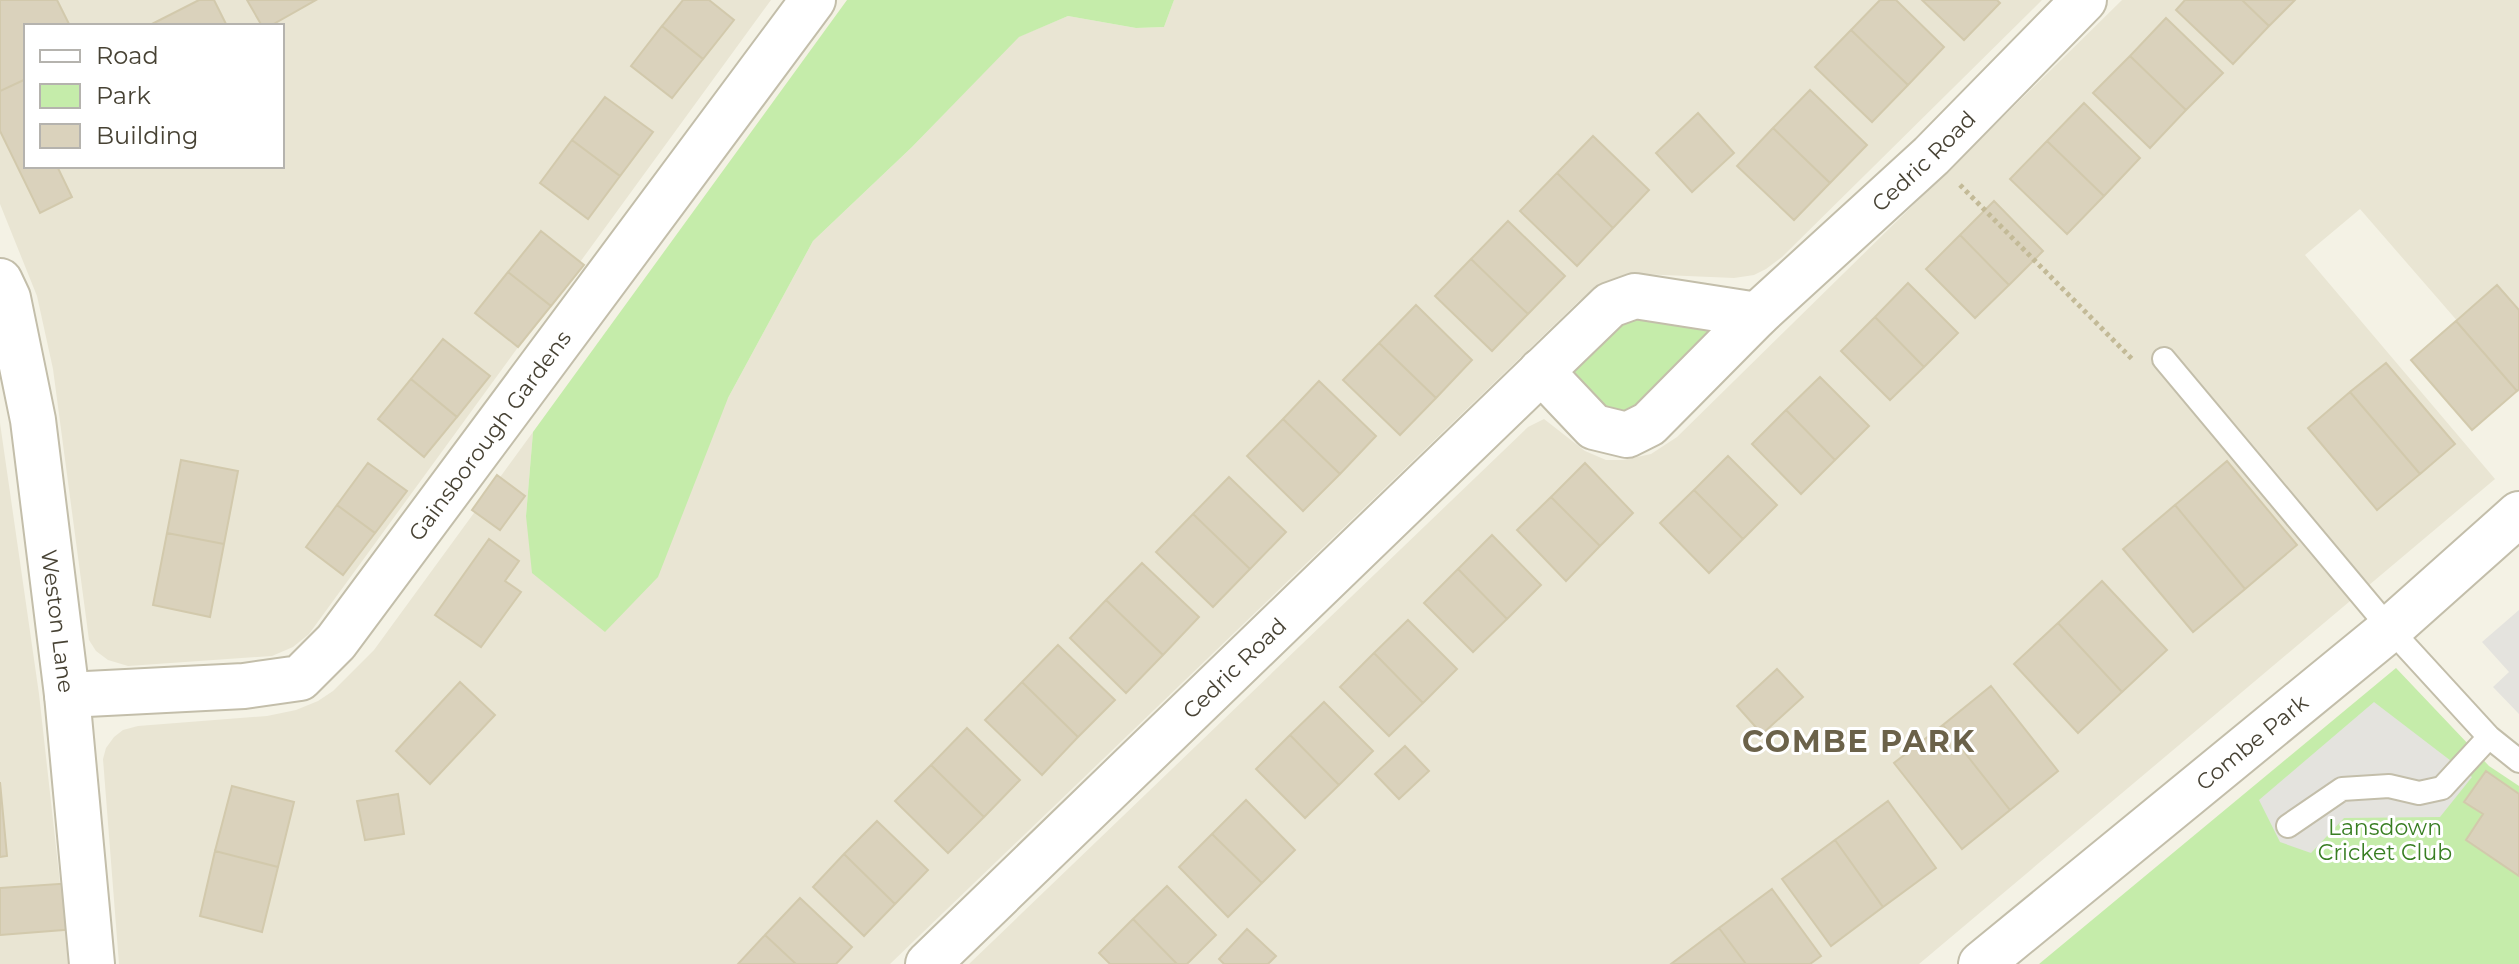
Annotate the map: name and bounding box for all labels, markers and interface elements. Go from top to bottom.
legend [24,24,284,168]
text: Road [96,41,159,70]
text: Park [96,81,151,110]
street label: Cedric Road [1866,105,1981,217]
text: Building [96,121,199,150]
street label: Gainsborough Gardens [402,325,577,546]
street label: Weston Lane [36,548,80,694]
street label: Cedric Road [1177,612,1292,724]
street label: Combe Park [2190,688,2314,796]
district label: COMBE PARK [1742,723,1976,760]
park label: Lansdown Cricket Club [2318,814,2452,866]

